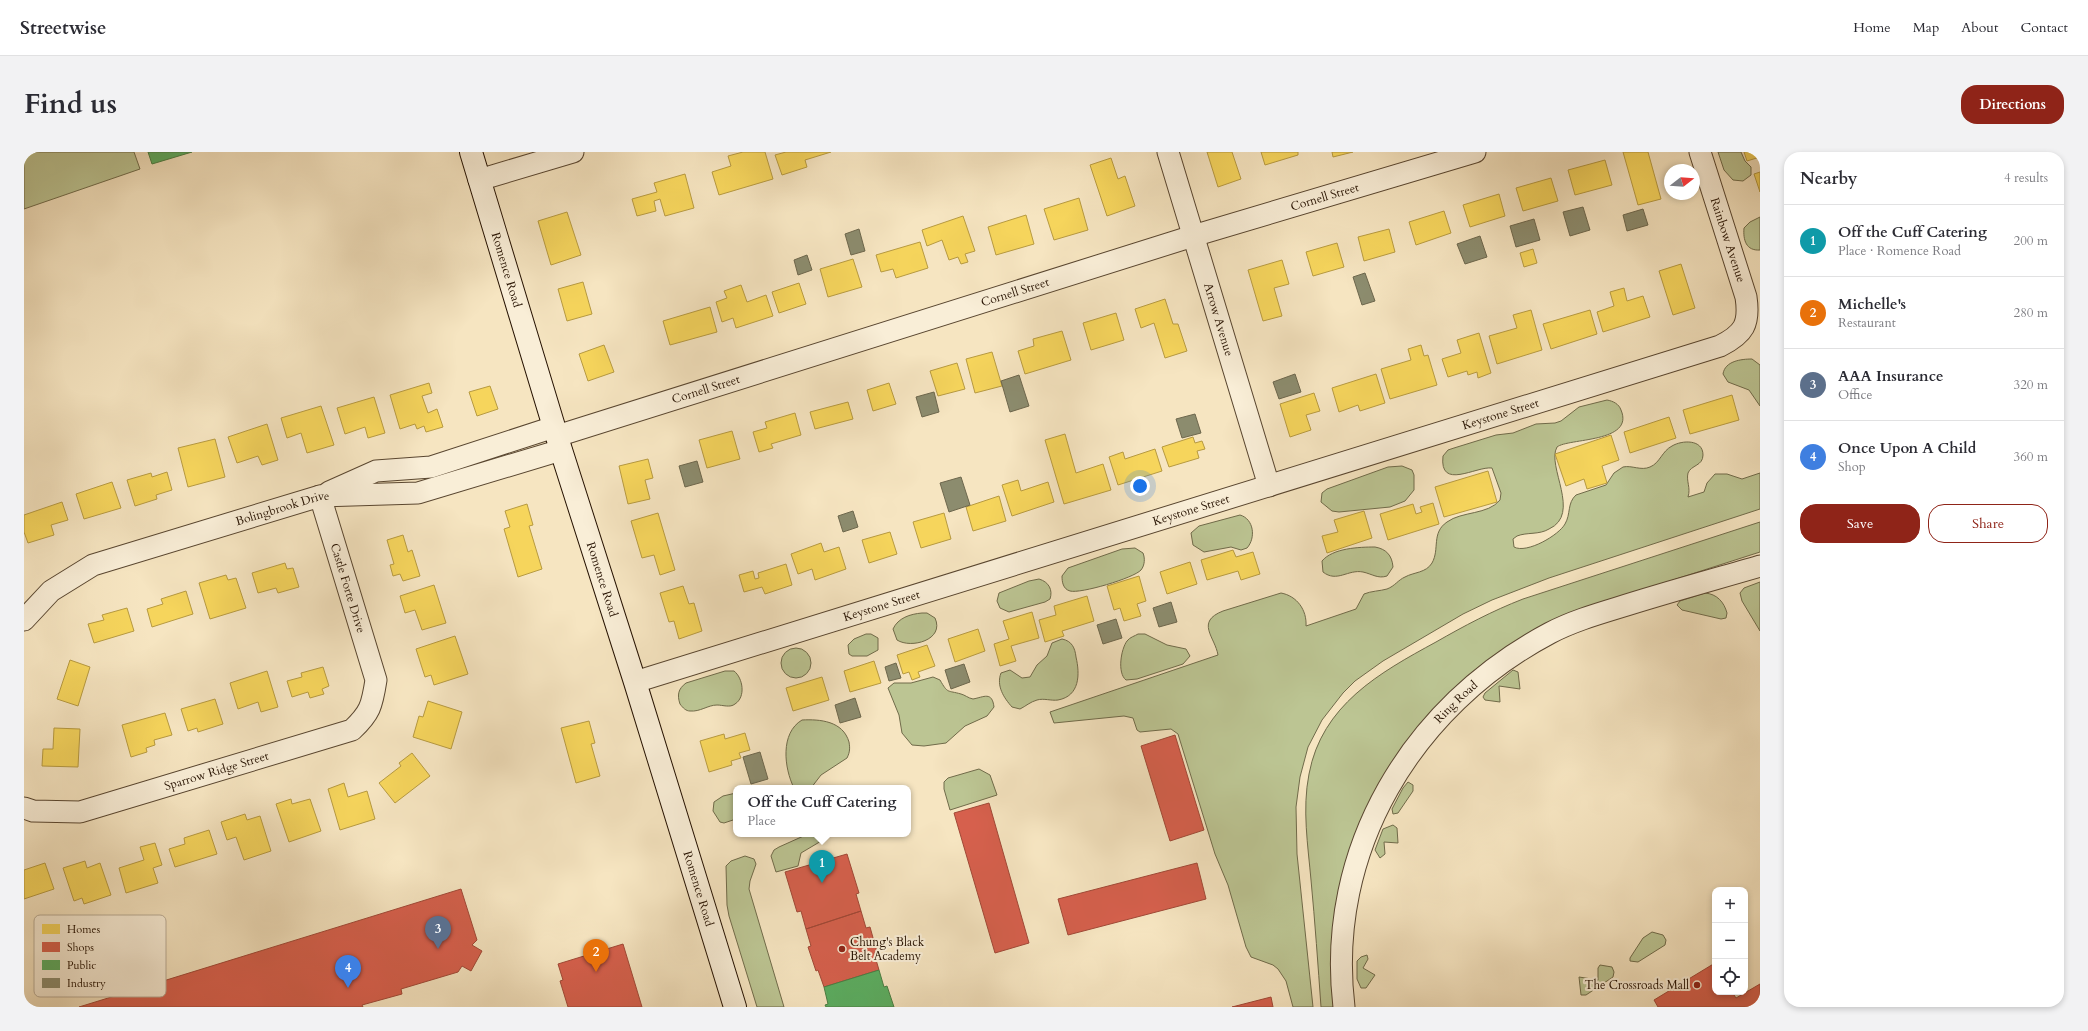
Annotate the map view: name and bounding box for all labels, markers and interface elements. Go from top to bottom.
text: Streetwise [20,15,107,41]
text: Home [1853,18,1891,37]
text: Map [1913,18,1939,37]
text: About [1961,18,1998,37]
text: Contact [2020,18,2068,37]
text: Find us [24,85,117,123]
button: Directions [1961,85,2064,124]
north arrow [1664,164,1700,200]
text: Nearby [1800,167,1857,190]
text: 4 results [2004,169,2048,187]
street label: Cornell Street [1288,179,1361,215]
street label: Rainbow Avenue [1707,195,1749,285]
text: Off the Cuff Catering [1838,222,1987,242]
street label: Romence Road [488,230,526,310]
text: 1 [1810,232,1816,250]
text: 200 m [2014,232,2048,250]
text: Place · Romence Road [1838,242,1961,260]
street label: Cornell Street [979,274,1051,310]
street label: Arrow Avenue [1200,281,1237,358]
text: Michelle's [1838,294,1906,314]
text: 2 [1810,304,1816,322]
text: 280 m [2014,304,2048,322]
text: Restaurant [1838,314,1896,332]
text: AAA Insurance [1838,366,1943,386]
street label: Cornell Street [670,371,742,407]
text: 3 [1810,376,1816,394]
text: 320 m [2014,376,2048,394]
text: Office [1838,386,1872,404]
street label: Keystone Street [1460,395,1541,433]
text: Once Upon A Child [1838,438,1976,458]
text: 4 [1810,448,1816,466]
text: 360 m [2014,448,2048,466]
text: Shop [1838,458,1866,476]
your location [1130,476,1150,496]
street label: Bolingbrook Drive [234,488,330,529]
street label: Keystone Street [1151,490,1231,529]
button: Save [1800,504,1920,543]
button: Share [1928,504,2048,543]
street label: Romence Road [583,540,622,619]
street label: Castle Forte Drive [327,541,369,635]
street label: Keystone Street [841,586,922,625]
street label: Ring Road [1431,677,1481,727]
street label: Sparrow Ridge Street [162,748,271,794]
popup [733,785,911,837]
text: Off the Cuff Catering [748,792,896,812]
text: Place [748,812,776,830]
street label: Romence Road [679,849,718,929]
pin: 1 [809,850,835,883]
map controls [1712,887,1748,995]
button: + [1712,887,1748,923]
legend [34,915,166,997]
pin: 3 [425,916,451,949]
text: Homes [67,922,100,937]
button: − [1712,923,1748,959]
place label: Chung's Black Belt Academy [850,934,925,964]
pin: 2 [583,939,609,972]
text: Shops [67,940,94,955]
marker: Chung's Black Belt Academy [837,944,847,954]
pin: 4 [335,955,361,988]
text: Public [67,958,96,973]
button: locate [1712,959,1748,995]
text: Industry [67,976,106,991]
place label: The Crossroads Mall [1585,977,1689,993]
marker: The Crossroads Mall [1692,980,1702,990]

